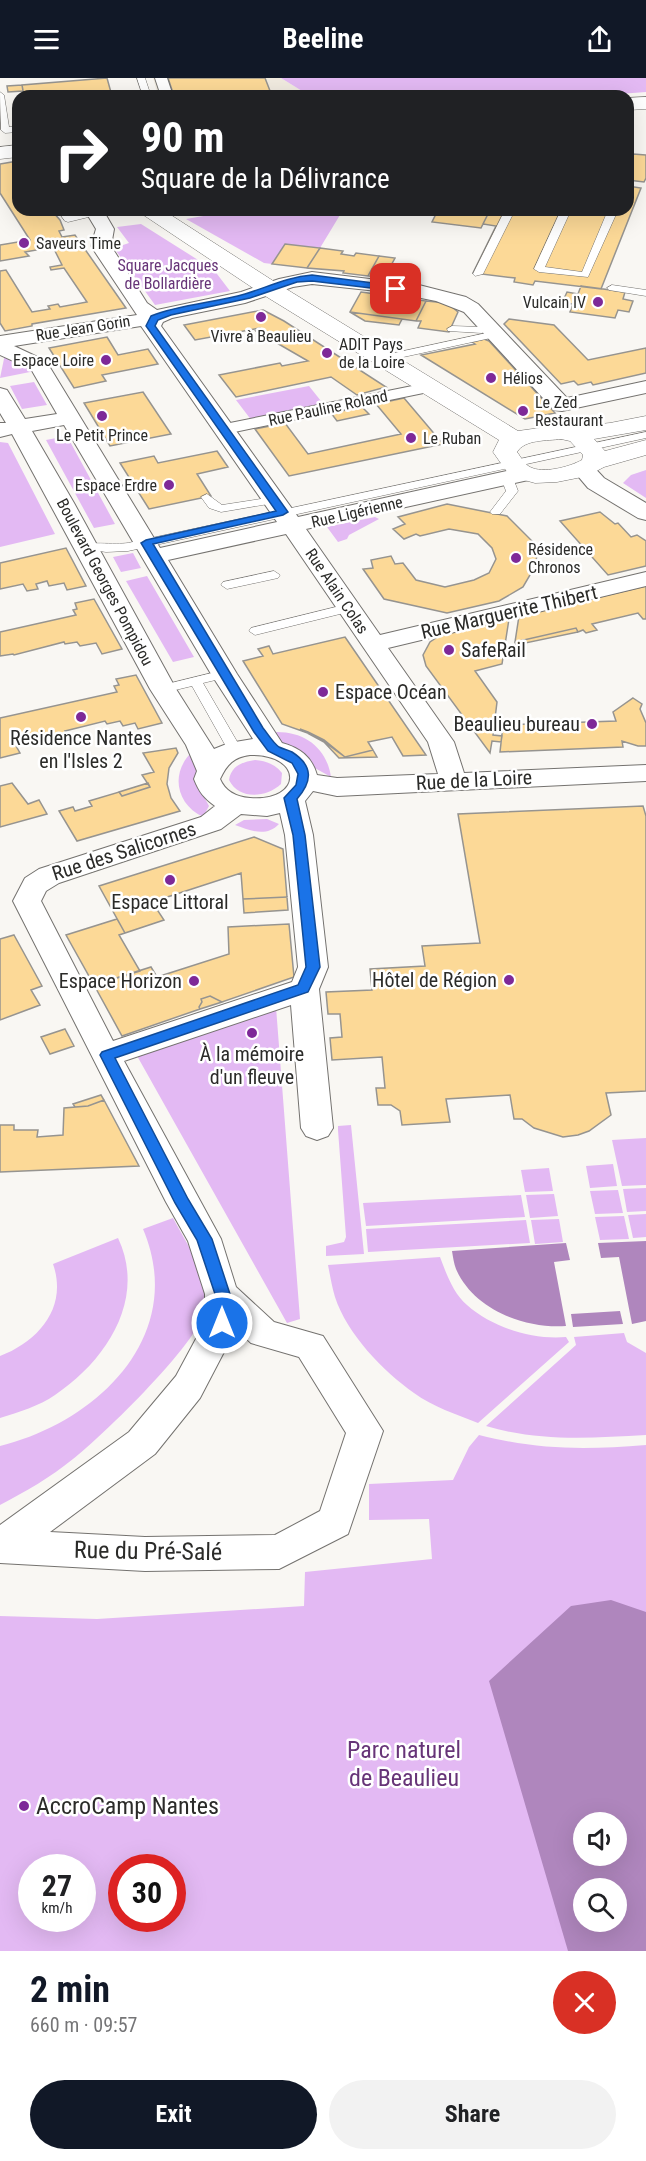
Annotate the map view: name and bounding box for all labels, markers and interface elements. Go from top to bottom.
icon: menu [30,23,63,56]
text: Beeline [283,23,363,55]
icon: share [583,23,616,56]
text: 90 m [141,113,224,162]
icon: right [42,114,120,192]
text: Square de la Délivrance [141,163,390,195]
place label: Saveurs Time [36,234,121,253]
marker: Saveurs Time [17,236,31,250]
park label: Square Jacques de Bollardière [118,256,218,293]
pin [370,263,421,314]
icon: arrive [379,272,412,305]
place label: Vulcain IV [523,293,586,312]
marker: Vulcain IV [591,295,605,309]
marker: Vivre à Beaulieu [254,310,268,324]
street label: Rue Jean Gorin [34,311,132,345]
place label: Vivre à Beaulieu [211,327,311,346]
place label: ADIT Pays de la Loire [339,335,405,372]
marker: ADIT Pays de la Loire [320,346,334,360]
place label: Espace Loire [13,351,94,370]
marker: Espace Loire [99,353,113,367]
place label: Hélios [503,369,543,388]
marker: Hélios [484,371,498,385]
street label: Rue Pauline Roland [267,386,389,430]
place label: Le Zed Restaurant [535,393,603,430]
marker: Le Zed Restaurant [516,404,530,418]
marker: Le Petit Prince [95,409,109,423]
place label: Le Petit Prince [56,426,148,445]
place label: Le Ruban [423,429,481,448]
marker: Le Ruban [404,431,418,445]
place label: Espace Erdre [75,476,157,495]
marker: Espace Erdre [162,478,176,492]
street label: Rue Ligérienne [309,492,405,532]
street label: Boulevard Georges Pompidou [53,495,157,669]
place label: Résidence Chronos [528,540,593,577]
street label: Rue Alain Colas [302,545,372,637]
marker: Résidence Chronos [509,551,523,565]
street label: Rue Marguerite Thibert [418,580,600,644]
place label: SafeRail [461,638,526,662]
marker: SafeRail [442,643,456,657]
place label: Espace Océan [335,680,447,704]
marker: Espace Océan [316,685,330,699]
marker: Résidence Nantes en l'Isles 2 [74,710,88,724]
place label: Beaulieu bureau [454,712,580,736]
marker: Beaulieu bureau [585,717,599,731]
place label: Résidence Nantes en l'Isles 2 [10,726,152,773]
street label: Rue de la Loire [415,765,533,795]
street label: Rue des Salicornes [49,816,199,886]
marker: Espace Littoral [163,873,177,887]
place label: Espace Littoral [111,890,229,914]
place label: Hôtel de Région [372,968,497,992]
place label: Espace Horizon [59,969,182,993]
marker: Hôtel de Région [502,973,516,987]
marker: Espace Horizon [187,974,201,988]
marker: À la mémoire d'un fleuve [245,1026,259,1040]
place label: À la mémoire d'un fleuve [200,1042,304,1089]
position arrow [190,1291,254,1355]
street label: Rue du Pré-Salé [74,1536,222,1566]
park label: Parc naturel de Beaulieu [347,1736,461,1792]
place label: AccroCamp Nantes [36,1792,219,1820]
marker: AccroCamp Nantes [17,1799,31,1813]
map controls [573,1812,627,1932]
button: sound [573,1812,627,1866]
speed limit sign: 30 [108,1854,186,1932]
text: 27 [42,1868,72,1903]
button: search [573,1878,627,1932]
text: km/h [42,1899,72,1917]
text: 2 min [30,1969,110,2011]
button: close [553,1971,616,2034]
text: 660 m · 09:57 [30,2013,137,2037]
button: Exit [30,2080,317,2149]
button: Share [329,2080,616,2149]

